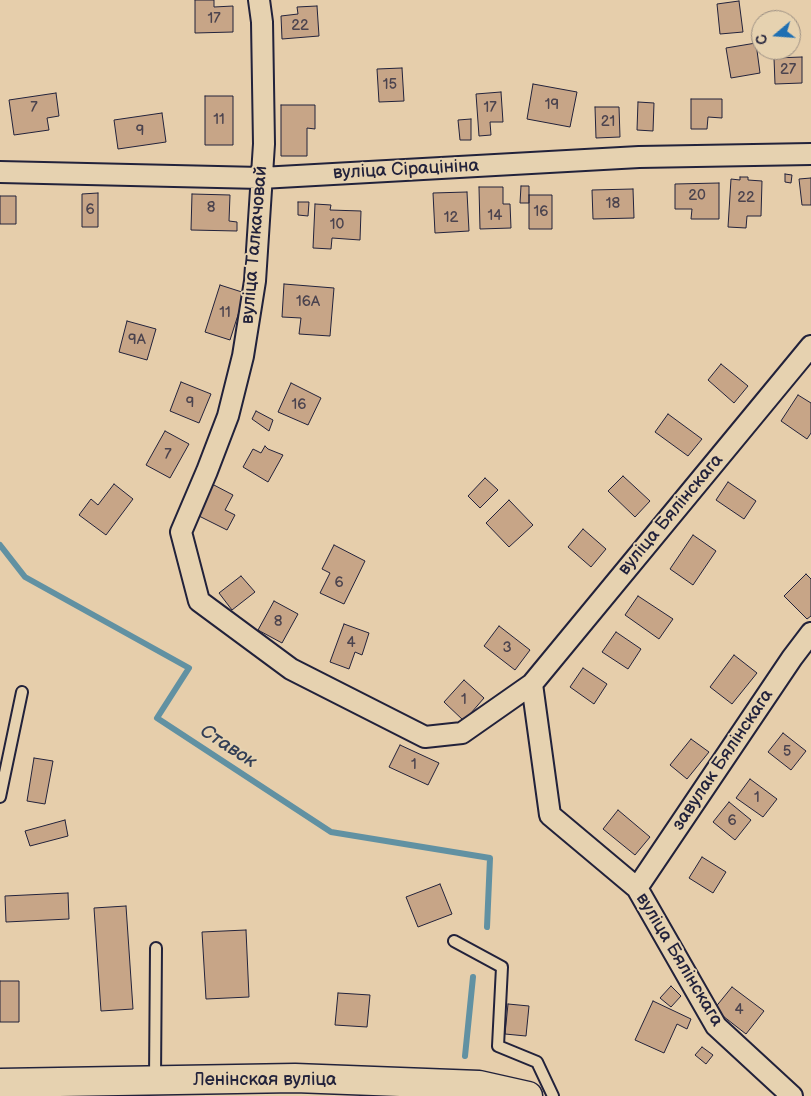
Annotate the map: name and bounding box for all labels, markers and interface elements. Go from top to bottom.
house number: 17 [207,10,221,28]
north arrow [751,10,801,60]
house number: 22 [291,17,309,35]
text: С [753,32,772,47]
house number: 27 [780,61,796,79]
house number: 15 [383,76,397,94]
house number: 19 [545,96,559,114]
house number: 7 [30,99,38,117]
house number: 17 [483,99,497,117]
house number: 11 [213,111,225,129]
house number: 21 [601,113,615,131]
house number: 9 [136,122,144,140]
street label: вуліца Сірацініна [332,155,480,185]
street label: вуліца Талкачовай [237,165,273,325]
house number: 20 [688,187,706,205]
house number: 22 [737,189,755,207]
house number: 18 [606,195,620,213]
house number: 8 [207,199,215,217]
house number: 6 [85,201,95,219]
house number: 16 [534,203,548,221]
house number: 14 [488,207,502,225]
house number: 12 [444,209,458,227]
house number: 10 [330,216,344,234]
house number: 16А [296,293,320,311]
house number: 11 [219,304,231,322]
house number: 9А [128,331,146,349]
house number: 9 [186,394,194,412]
house number: 16 [292,396,306,414]
house number: 7 [164,446,172,464]
street label: вуліца Бялінскага [614,450,728,580]
house number: 6 [334,574,344,592]
house number: 8 [274,613,282,631]
house number: 4 [346,634,356,652]
house number: 3 [502,639,512,657]
street label: завулак Бялінскага [668,685,778,835]
house number: 1 [461,691,467,709]
water label: Ставок [195,720,261,774]
house number: 5 [783,743,791,761]
house number: 1 [411,756,417,774]
house number: 1 [754,789,760,807]
house number: 6 [727,812,737,830]
street label: вуліца Бялінскага [631,889,727,1031]
house number: 4 [734,1001,744,1019]
street label: Ленінская вуліца [193,1069,337,1091]

